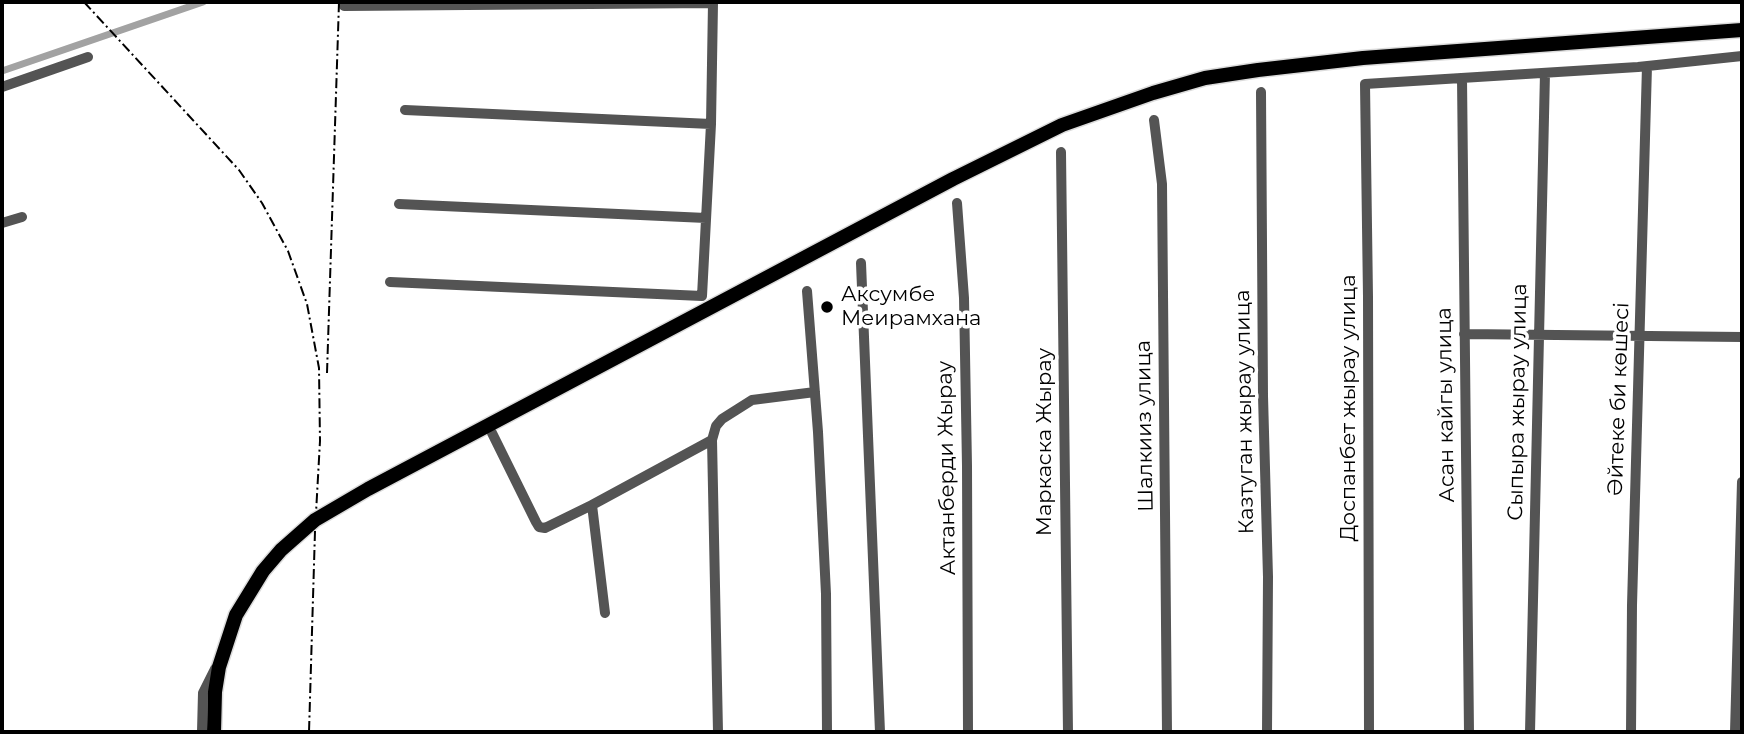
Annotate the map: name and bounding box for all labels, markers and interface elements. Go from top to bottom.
street label: Доспанбет жырау улица [1336,274,1362,542]
place label: Аксумбе Меирамхана [841,282,981,332]
street label: Сыпыра жырау улица [1503,283,1533,521]
street label: Казтуган жырау улица [1230,290,1260,534]
marker: Аксумбе Меирамхана [819,299,835,315]
street label: Әйтеке би көшесі [1603,302,1635,496]
street label: Асан кайгы улица [1432,307,1460,503]
street label: Шалкииз улица [1131,340,1159,512]
street label: Маркаска Жырау [1032,348,1058,536]
street label: Актанберди Жырау [933,361,961,575]

